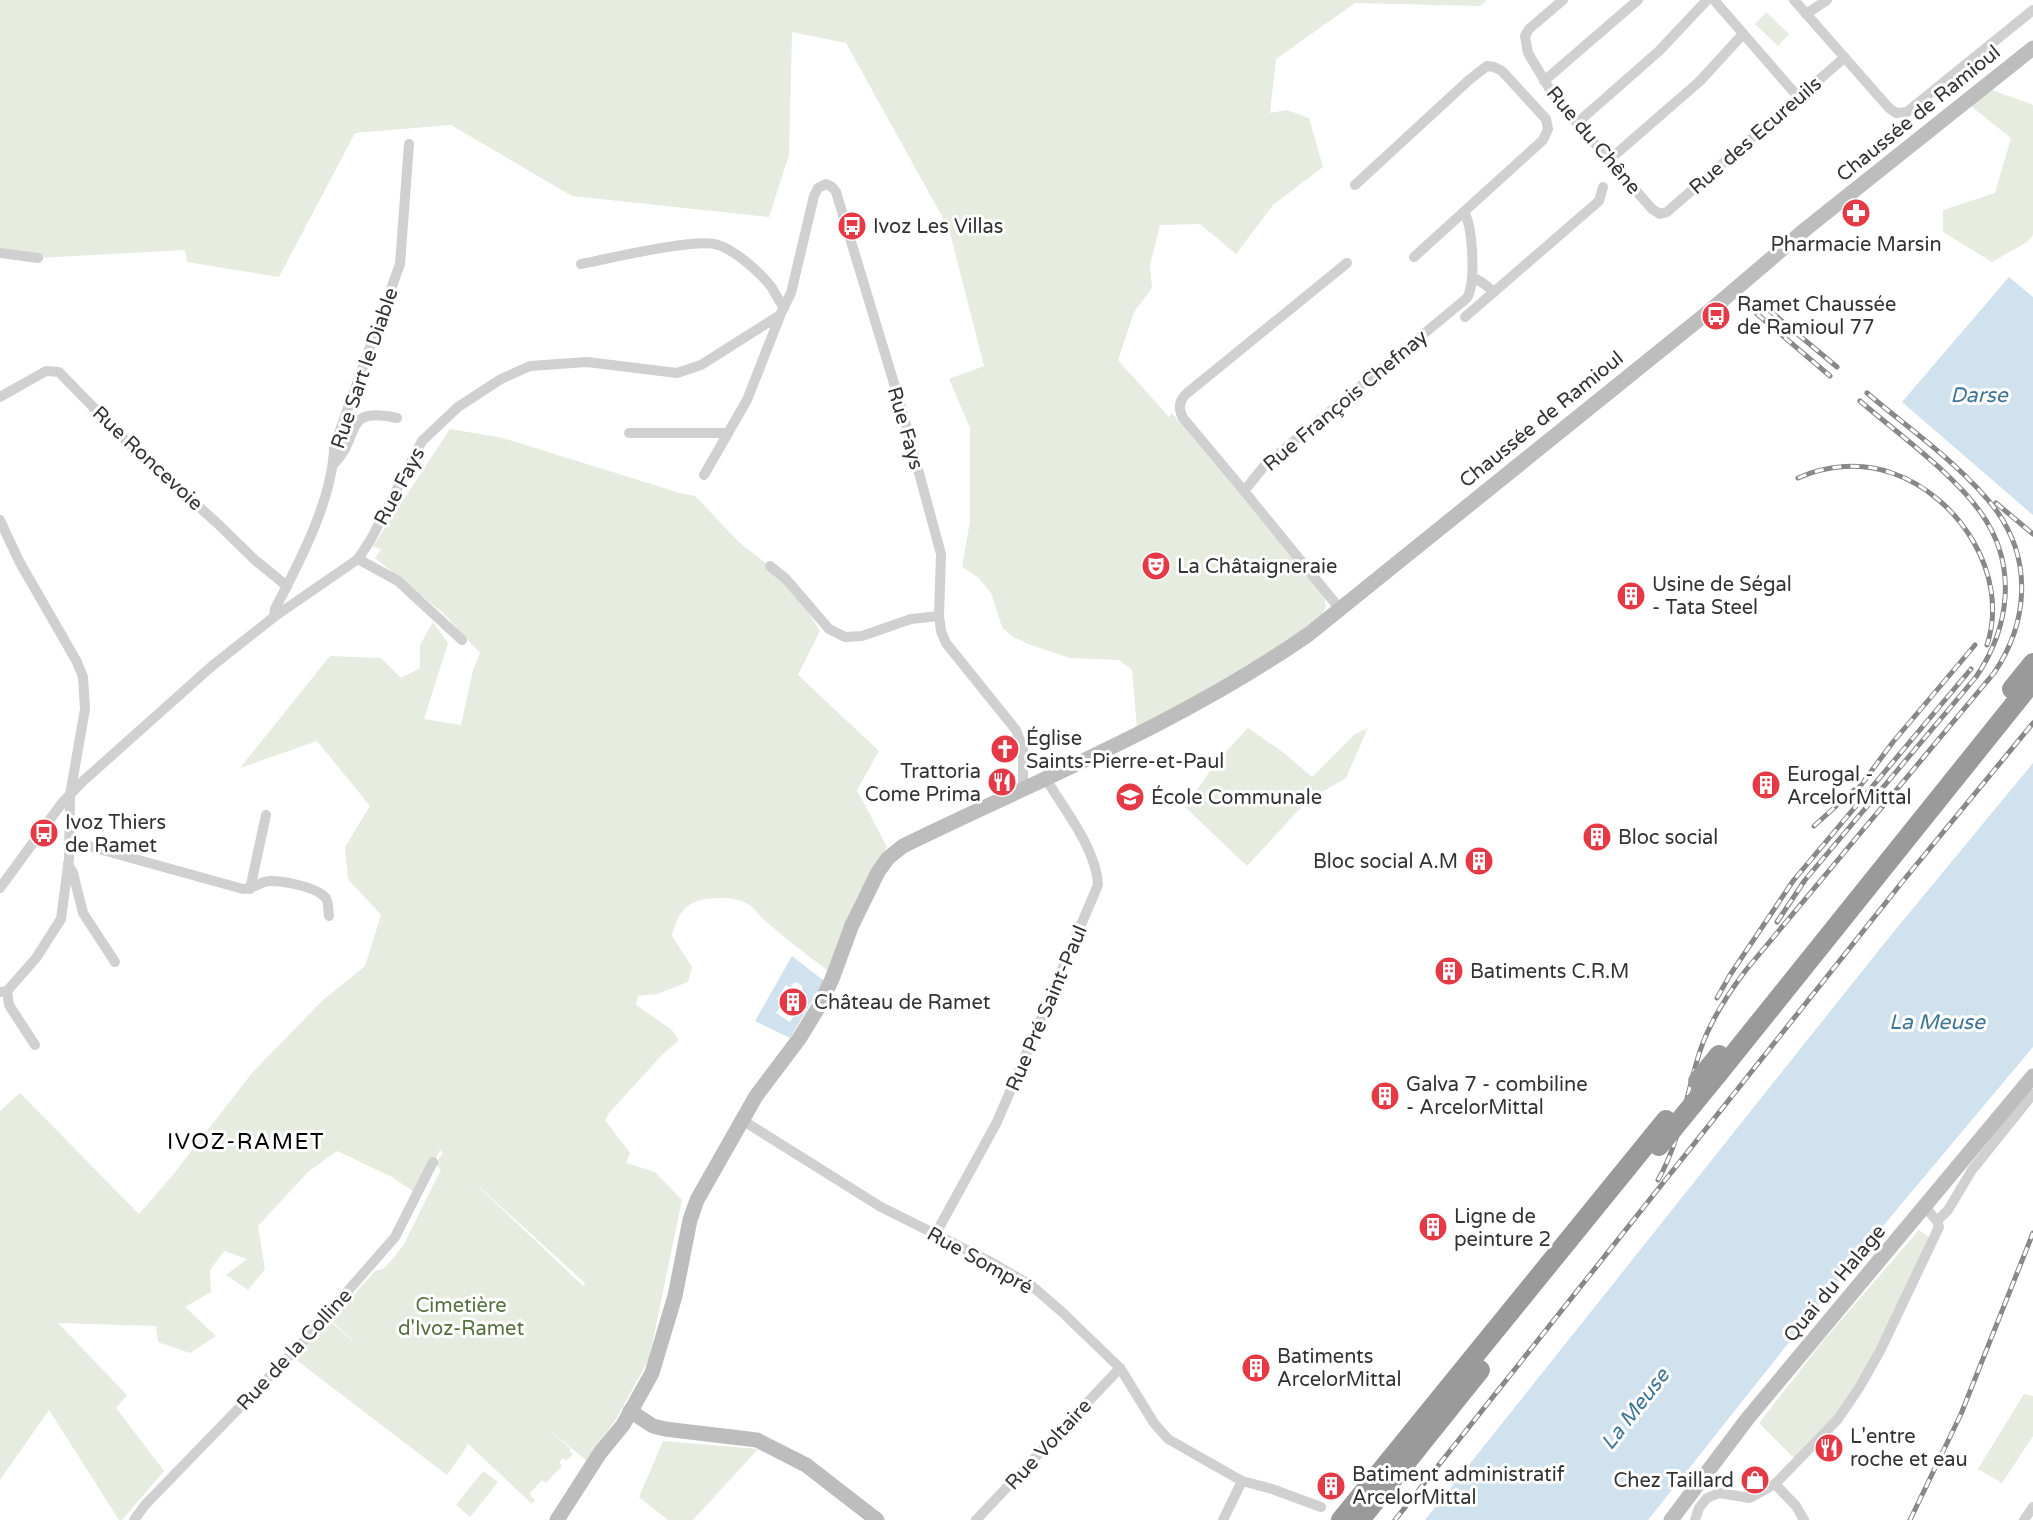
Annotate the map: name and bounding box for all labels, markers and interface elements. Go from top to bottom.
street label: Chaussée de Ramioul [1832,40,2005,187]
street label: Rue des Ecureuils [1685,72,1827,200]
street label: Rue du Chêne [1541,82,1645,200]
pharmacy icon: Pharmacie Marsin [1840,197,1872,229]
bus stop icon: Ivoz Les Villas [836,210,868,242]
place label: Ivoz Les Villas [873,215,1003,239]
place label: Pharmacie Marsin [1770,233,1942,257]
street label: Rue Sart le Diable [326,285,404,452]
place label: Ramet Chaussée de Ramioul 77 [1737,293,1896,340]
bus stop icon: Ramet Chaussée de Ramioul 77 [1700,300,1732,332]
street label: Rue François Chefnay [1259,325,1433,477]
street label: Chaussée de Ramioul [1455,346,1628,493]
water label: Darse [1950,383,2009,408]
street label: Rue Fays [882,384,928,472]
street label: Rue Roncevoie [87,401,208,516]
street label: Rue Fays [369,443,430,530]
theatre icon: La Châtaigneraie [1140,550,1172,582]
place label: La Châtaigneraie [1177,555,1337,579]
place label: Usine de Ségal - Tata Steel [1652,573,1792,620]
building icon: Usine de Ségal - Tata Steel [1615,580,1647,612]
place label: Église Saints-Pierre-et-Paul [1026,726,1224,774]
church icon: Église Saints-Pierre-et-Paul [989,733,1021,765]
place label: Trattoria Come Prima [865,760,981,807]
place label: Eurogal - ArcelorMittal [1787,763,1911,810]
restaurant icon: Trattoria Come Prima [986,766,1018,798]
building icon: Eurogal - ArcelorMittal [1750,769,1782,801]
school or university icon: École Communale [1114,781,1146,813]
place label: École Communale [1151,785,1322,810]
place label: Ivoz Thiers de Ramet [65,811,166,858]
bus stop icon: Ivoz Thiers de Ramet [28,817,60,849]
building icon: Bloc social [1581,821,1613,853]
place label: Bloc social [1618,826,1718,850]
building icon: Bloc social A.M [1463,845,1495,877]
place label: Bloc social A.M [1313,850,1458,874]
street label: Rue Pré Saint-Paul [1001,922,1093,1095]
building icon: Batiments C.R.M [1433,955,1465,987]
place label: Batiments C.R.M [1470,960,1629,984]
building icon: Château de Ramet [777,986,809,1018]
place label: Château de Ramet [814,991,991,1015]
water label: La Meuse [1889,1010,1986,1035]
place label: Galva 7 - combiline - ArcelorMittal [1406,1073,1588,1120]
building icon: Galva 7 - combiline - ArcelorMittal [1369,1080,1401,1112]
district label: IVOZ-RAMET [167,1129,325,1155]
place label: Ligne de peinture 2 [1454,1205,1551,1252]
building icon: Ligne de peinture 2 [1417,1211,1449,1243]
street label: Quai du Halage [1779,1220,1891,1347]
street label: Rue Sompré [922,1222,1037,1300]
street label: Rue de la Colline [232,1284,357,1416]
park label: Cimetière d'Ivoz-Ramet [398,1294,524,1341]
place label: Batiments ArcelorMittal [1277,1345,1401,1392]
building icon: Batiments ArcelorMittal [1240,1352,1272,1384]
water label: La Meuse [1596,1363,1675,1455]
street label: Rue Voltaire [1001,1394,1097,1495]
place label: L'entre roche et eau [1850,1425,1968,1472]
restaurant icon: L'entre roche et eau [1813,1432,1845,1464]
place label: Batiment administratif ArcelorMittal [1352,1463,1565,1510]
shop icon: Chez Taillard [1739,1464,1771,1496]
place label: Chez Taillard [1613,1469,1734,1493]
building icon: Batiment administratif ArcelorMittal [1315,1470,1347,1502]

